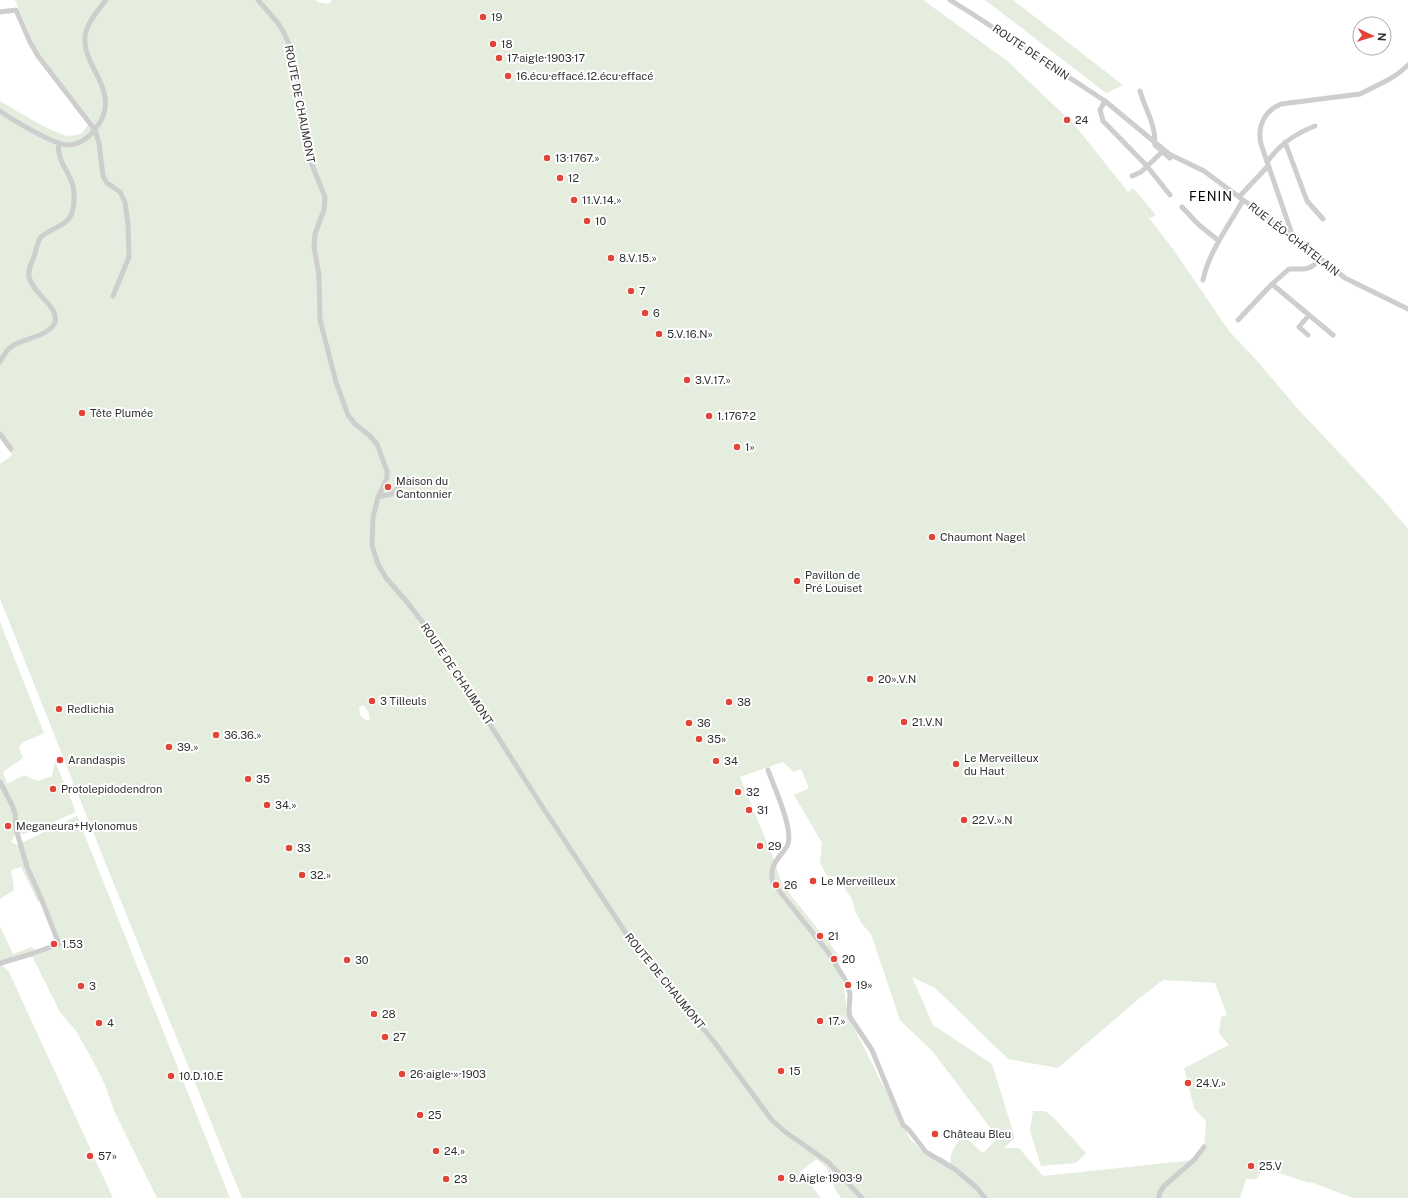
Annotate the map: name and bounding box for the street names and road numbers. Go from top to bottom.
street label: ROUTE DE FENIN [991,22,1071,82]
street label: ROUTE DE CHAUMONT [283,44,317,164]
street label: RUE LÉO-CHÂTELAIN [1246,199,1342,278]
street label: ROUTE DE CHAUMONT [419,621,496,727]
street label: ROUTE DE CHAUMONT [623,931,708,1032]

